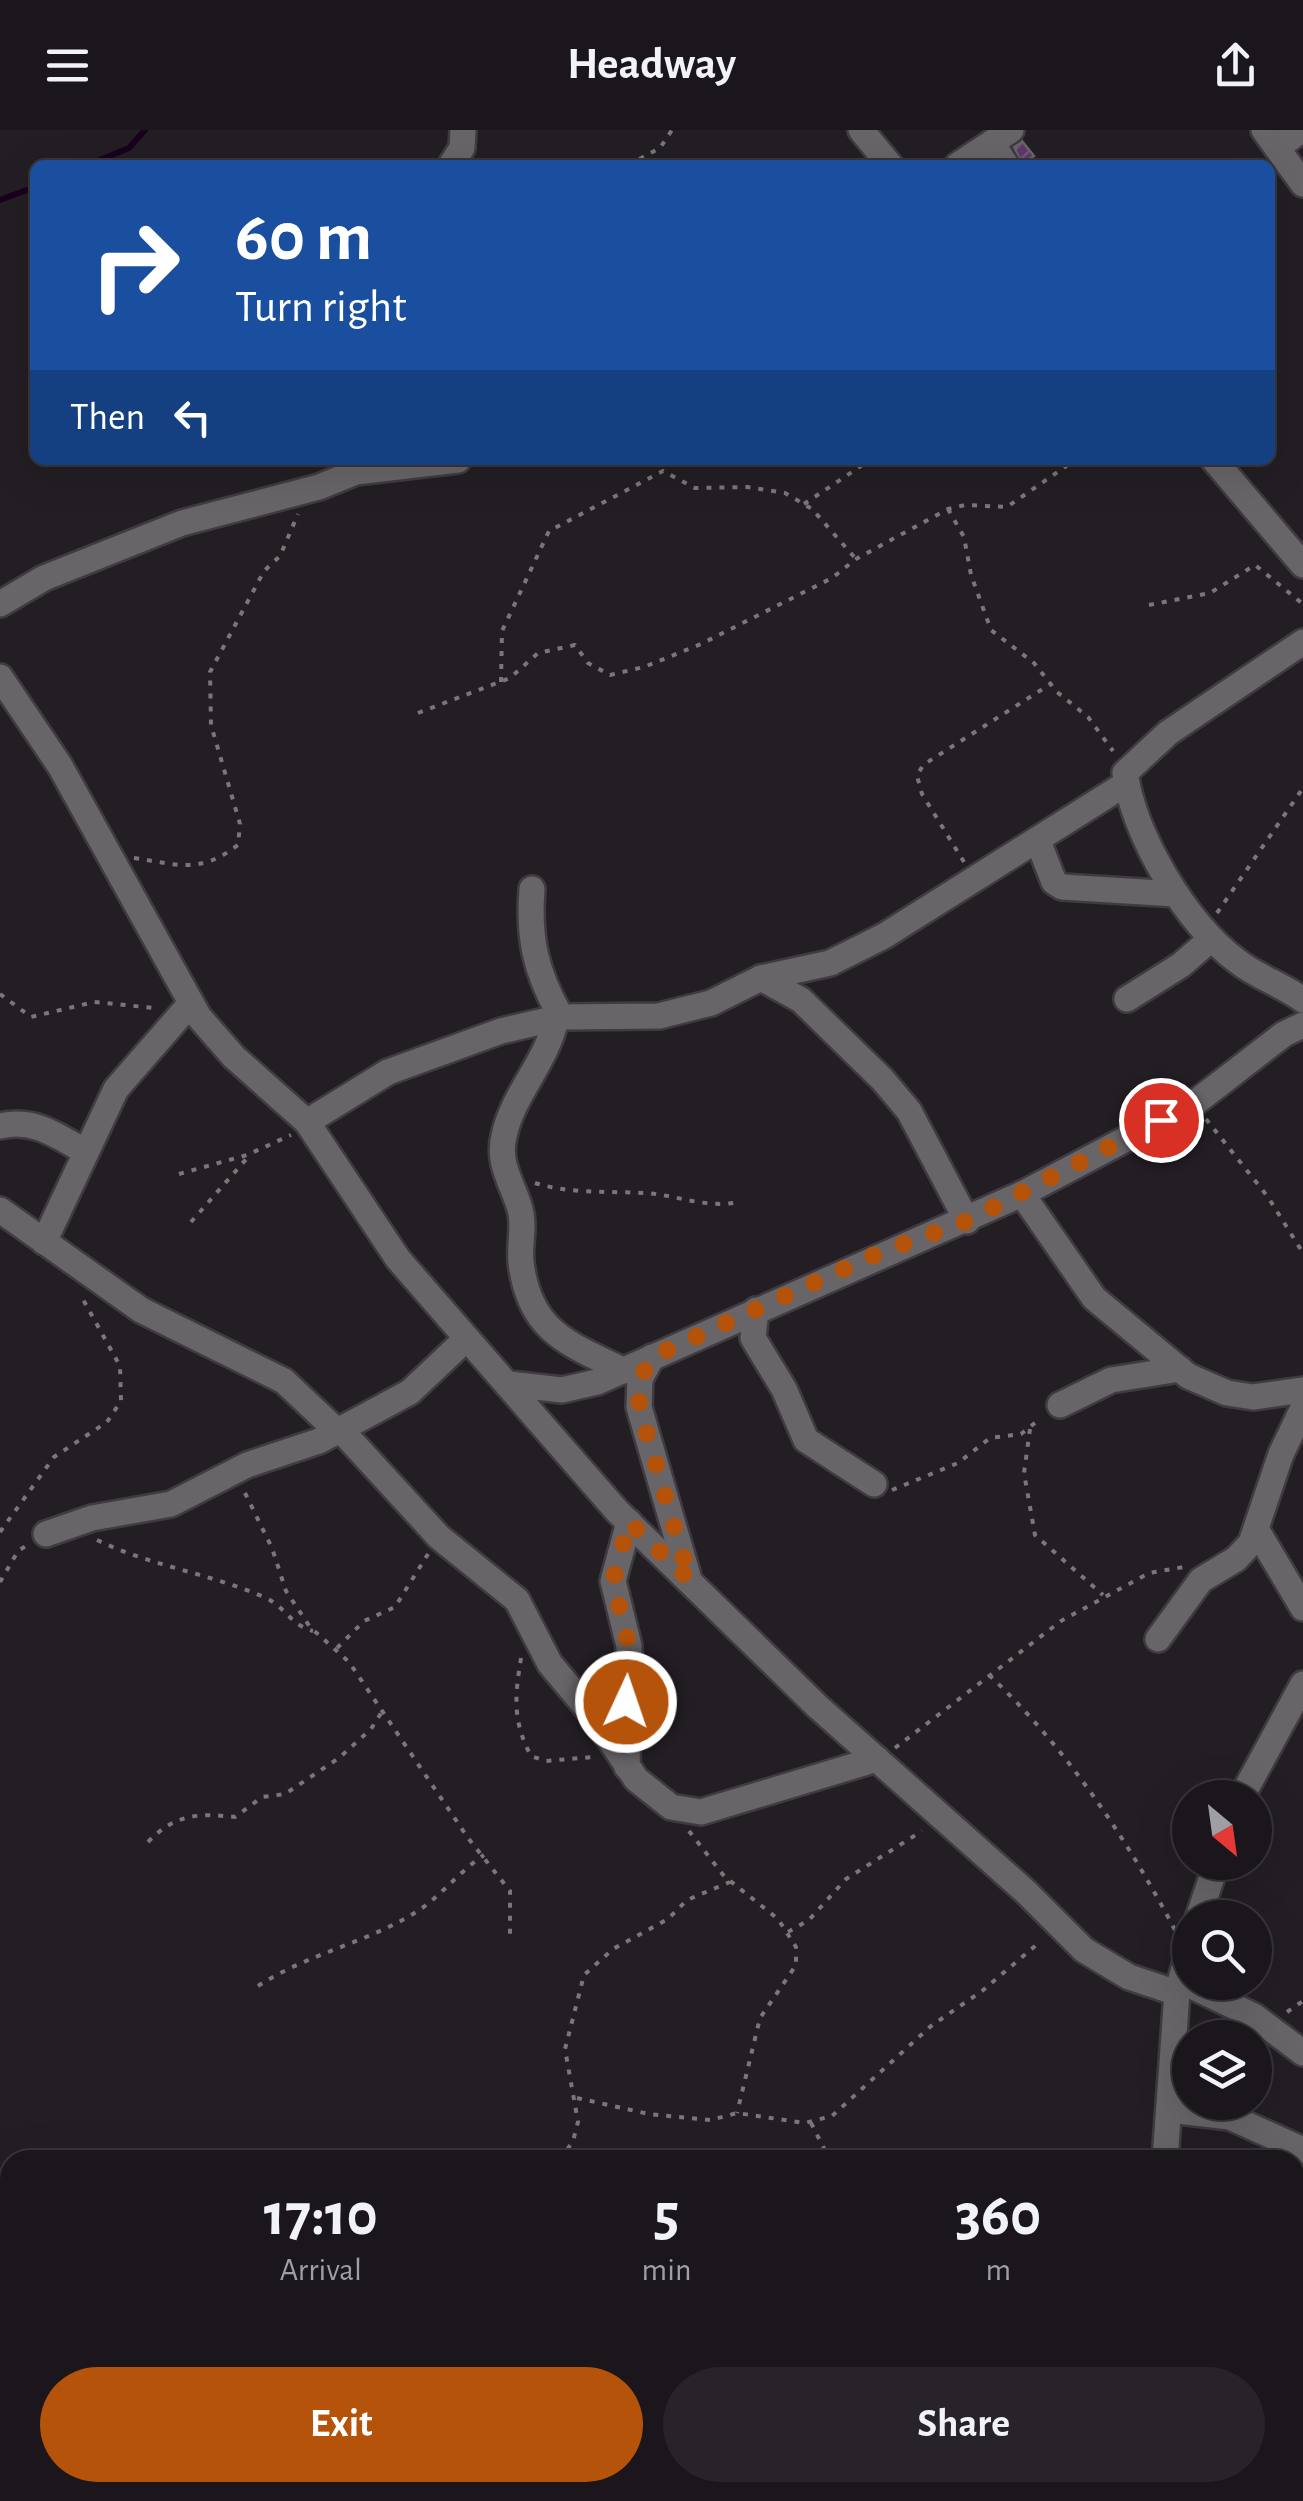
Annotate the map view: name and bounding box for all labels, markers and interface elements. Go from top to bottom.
icon: menu [40,38,95,93]
icon: share [1208,38,1263,93]
text: Headway [567,42,736,87]
icon: right [70,200,200,330]
text: 60 m [235,203,372,273]
text: Turn right [235,285,407,330]
icon: left [165,390,220,445]
text: Then [70,399,145,437]
pin [1119,1078,1204,1163]
icon: arrive [1134,1093,1189,1148]
position arrow [574,1650,678,1754]
north arrow [1172,1780,1272,1880]
map controls [1172,1780,1272,2120]
button: search [1172,1900,1272,2000]
button: layers [1172,2020,1272,2120]
text: 17:10 [264,2186,378,2246]
text: 5 [654,2186,679,2246]
text: 360 [955,2186,1041,2246]
text: Arrival [280,2254,362,2286]
text: min [642,2254,691,2286]
text: m [985,2254,1011,2286]
button: Exit [40,2367,643,2482]
button: Share [663,2367,1265,2482]

